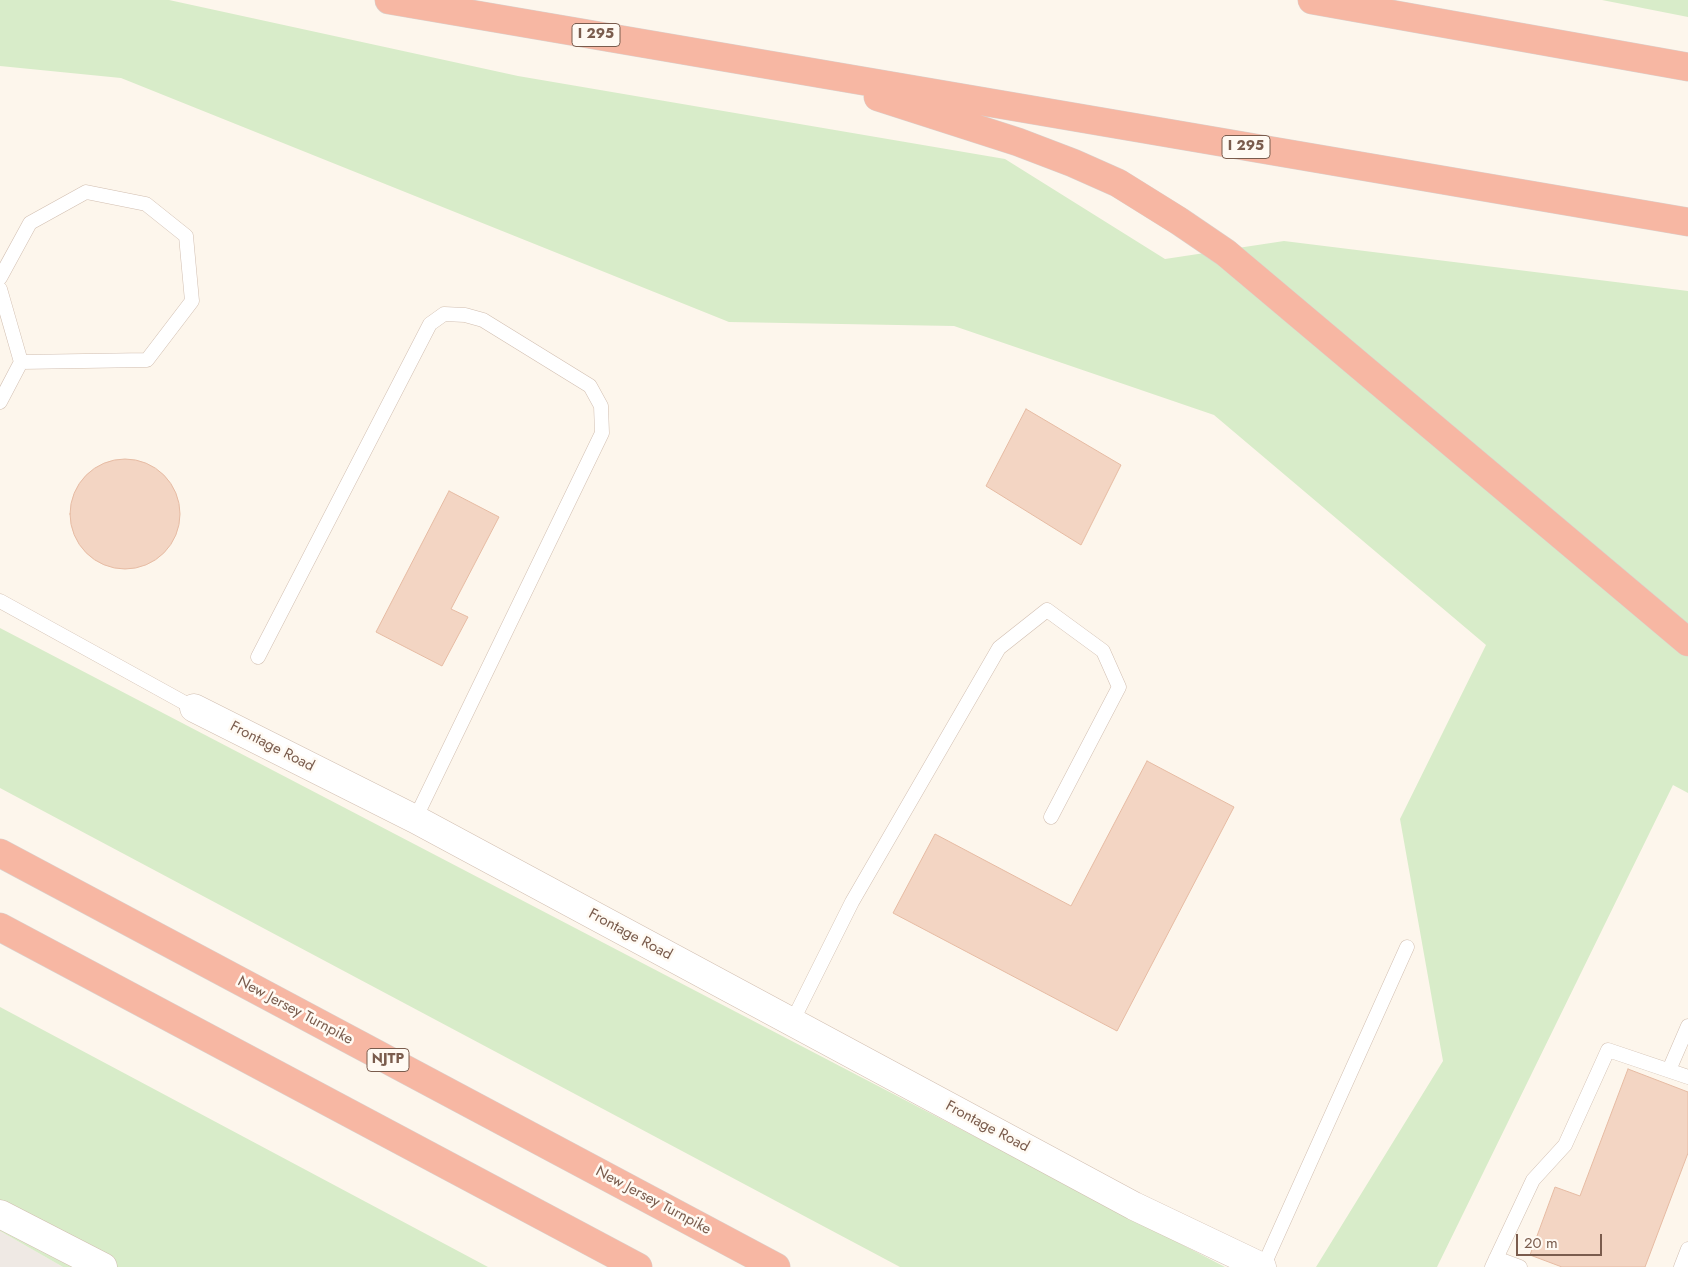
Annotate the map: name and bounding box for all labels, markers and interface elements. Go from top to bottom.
road number: I 295 [572,24,620,46]
road number: I 295 [1222,136,1270,158]
street label: Frontage Road [227,718,317,776]
street label: Frontage Road [585,905,675,965]
street label: New Jersey Turnpike [234,973,356,1049]
road number: NJTP [367,1048,409,1072]
street label: Frontage Road [942,1097,1032,1157]
street label: New Jersey Turnpike [592,1163,714,1239]
scale bar [1518,1224,1604,1256]
text: 20 m [1524,1232,1558,1254]

